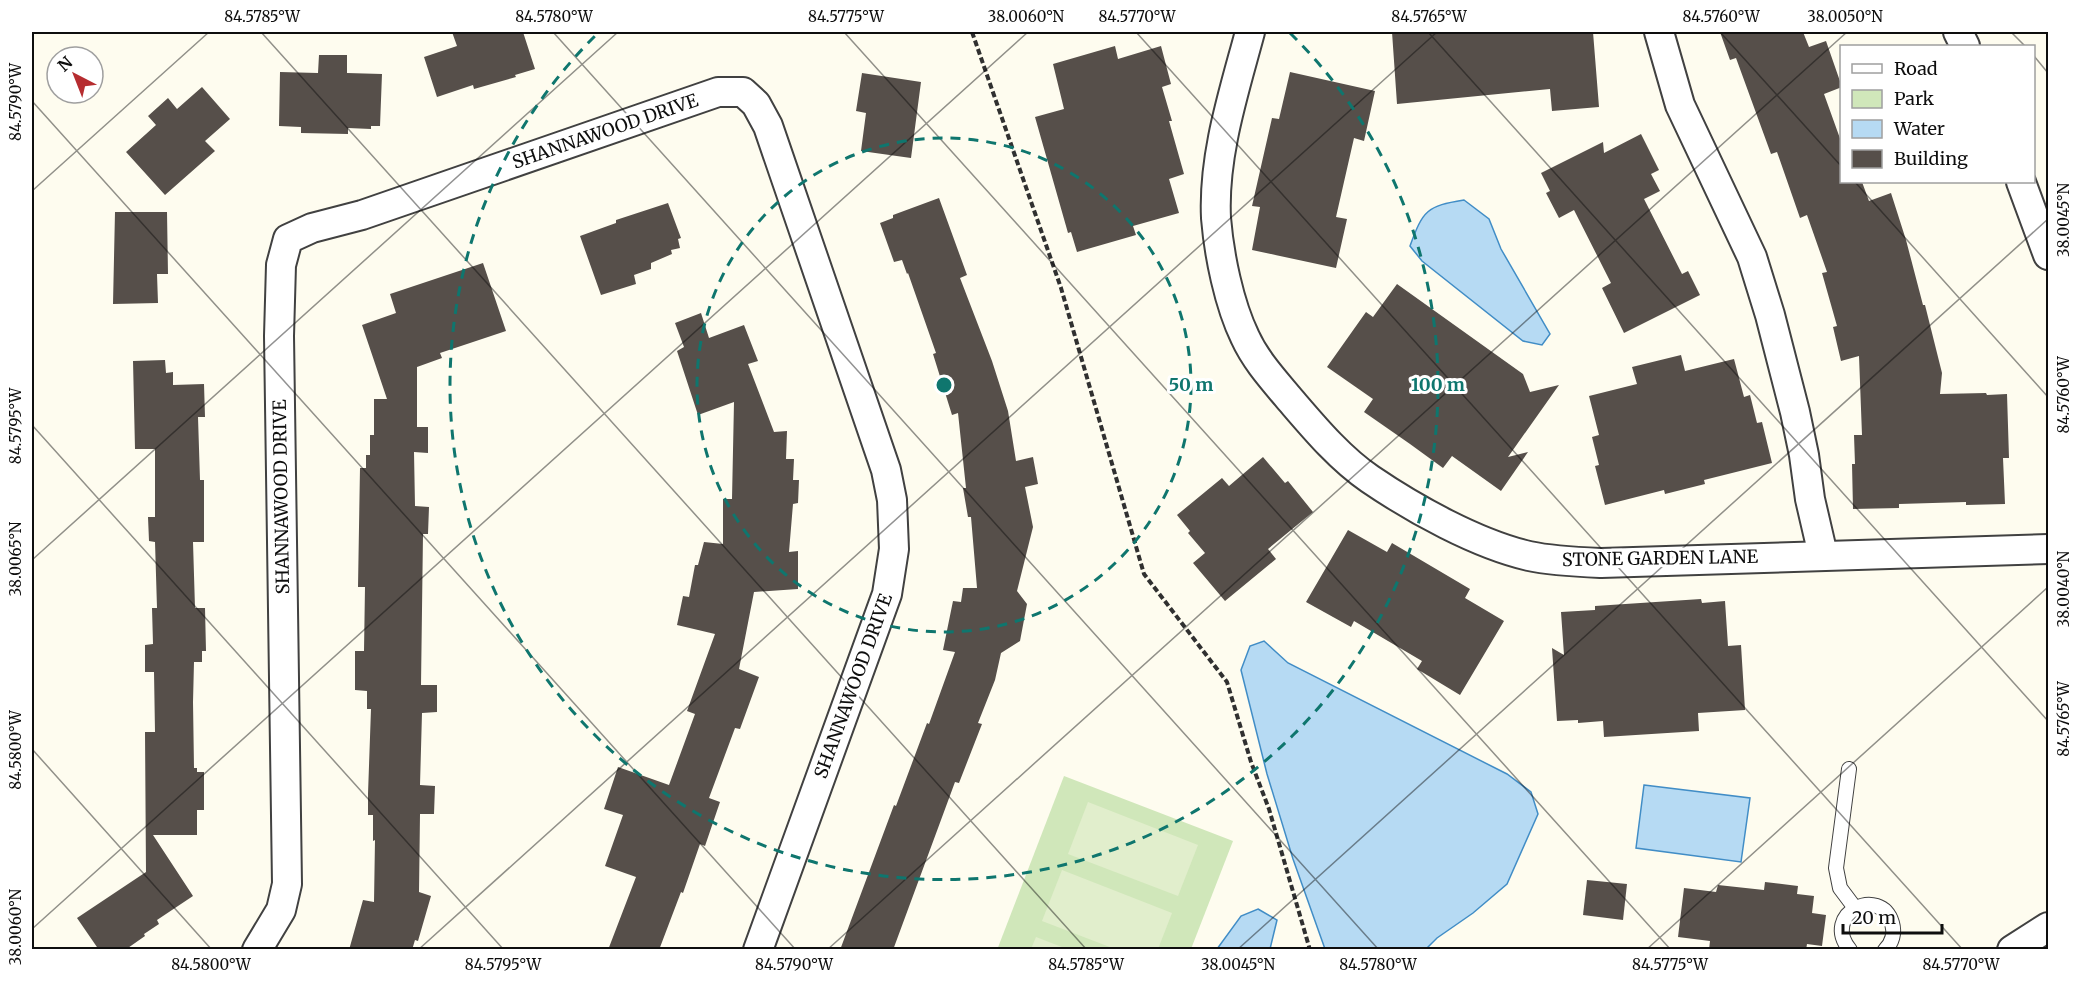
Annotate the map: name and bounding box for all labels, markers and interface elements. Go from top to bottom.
text: 84.5785°W [224,7,301,26]
text: 84.5780°W [515,7,594,26]
text: 84.5775°W [808,7,885,26]
text: 38.0060°N [988,7,1065,26]
text: 84.5770°W [1098,7,1177,26]
text: 84.5765°W [1391,7,1468,26]
text: 84.5760°W [1682,7,1761,26]
text: 38.0050°N [1807,7,1883,26]
north arrow [45,45,105,105]
legend [1840,45,2035,183]
text: N [54,52,77,76]
text: Road [1894,57,1938,80]
text: 84.5790°W [6,62,25,141]
text: Park [1894,87,1935,110]
street label: SHANNAWOOD DRIVE [509,88,701,174]
text: Water [1893,117,1945,140]
text: Building [1894,147,1968,170]
text: 38.0045°N [2054,183,2073,257]
text: 84.5760°W [2054,355,2073,434]
text: 50 m [1169,373,1213,396]
text: 100 m [1411,373,1465,396]
centre of rings [934,375,954,395]
text: 84.5795°W [6,387,25,464]
street label: SHANNAWOOD DRIVE [268,399,294,595]
text: 38.0065°N [6,521,25,596]
street label: STONE GARDEN LANE [1562,545,1759,571]
text: 38.0040°N [2054,550,2073,627]
street label: SHANNAWOOD DRIVE [809,590,897,782]
text: 84.5765°W [2054,680,2073,757]
text: 84.5800°W [6,709,25,790]
text: 38.0060°N [6,888,25,965]
scale bar [1843,897,1942,935]
text: 20 m [1852,906,1896,929]
text: 84.5800°W [171,955,252,974]
text: 84.5795°W [465,955,542,974]
text: 84.5790°W [755,955,834,974]
text: 84.5785°W [1048,955,1125,974]
text: 38.0045°N [1201,955,1275,974]
text: 84.5780°W [1339,955,1418,974]
text: 84.5775°W [1632,955,1709,974]
text: 84.5770°W [1922,955,2001,974]

